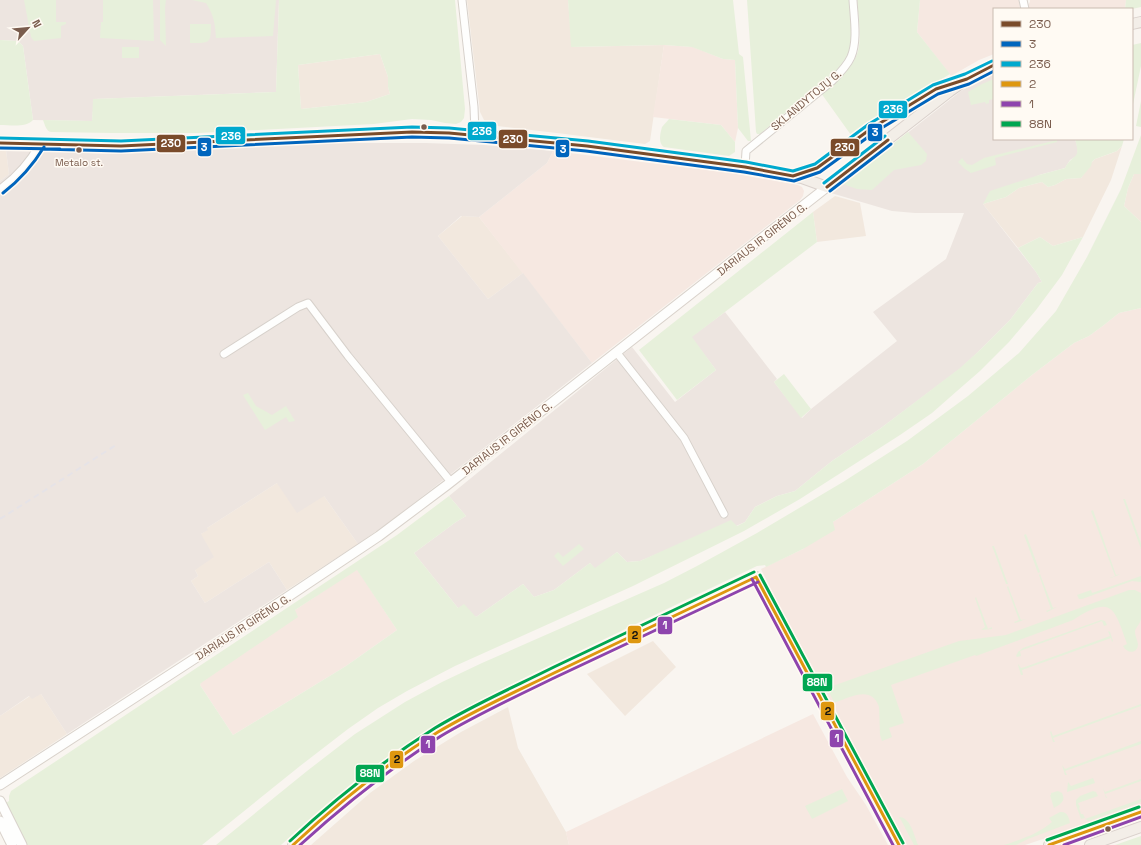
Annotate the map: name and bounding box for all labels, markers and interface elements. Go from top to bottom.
north arrow [8,8,48,48]
legend [993,8,1133,140]
text: 230 [1029,16,1051,32]
text: N [29,17,45,30]
text: 3 [1029,36,1036,52]
text: 236 [1029,56,1051,72]
street label: SKLANDYTOJŲ G. [768,66,844,134]
text: 2 [1029,76,1036,92]
text: 1 [1029,96,1034,112]
line badge: 236 [878,100,908,119]
text: 236 [883,102,903,116]
text: 88N [1029,116,1052,132]
line badge: 236 [467,121,497,141]
unlabelled marker [419,122,429,132]
line badge: 3 [867,123,883,142]
text: 236 [472,124,492,138]
text: 3 [872,125,879,139]
line badge: 236 [215,126,246,145]
text: 236 [221,129,241,143]
line badge: 230 [498,129,528,149]
text: 230 [503,132,523,146]
line badge: 230 [156,134,186,153]
text: 230 [161,136,181,150]
line badge: 3 [197,137,212,157]
line badge: 230 [830,138,860,157]
line badge: 3 [555,139,570,158]
text: 3 [201,140,208,154]
text: 230 [835,140,855,154]
text: 3 [560,142,567,156]
marker: Metalo st. [74,145,84,155]
place label: Metalo st. [55,156,103,169]
street label: DARIAUS IR GIRĖNO G. [714,199,810,279]
street label: DARIAUS IR GIRĖNO G. [459,398,555,478]
street label: DARIAUS IR GIRĖNO G. [193,591,293,663]
line badge: 1 [657,616,673,635]
text: 1 [663,618,668,632]
line badge: 2 [627,625,642,644]
text: 2 [632,628,639,642]
line badge: 88N [802,673,833,692]
text: 88N [807,675,827,689]
line badge: 2 [820,701,835,721]
text: 2 [825,704,832,718]
line badge: 1 [829,729,844,748]
text: 1 [835,731,840,745]
line badge: 1 [420,735,436,754]
text: 1 [426,737,431,751]
line badge: 2 [389,750,404,769]
text: 2 [394,752,401,766]
line badge: 88N [355,764,385,783]
text: 88N [360,766,380,780]
unlabelled marker [1103,824,1113,834]

